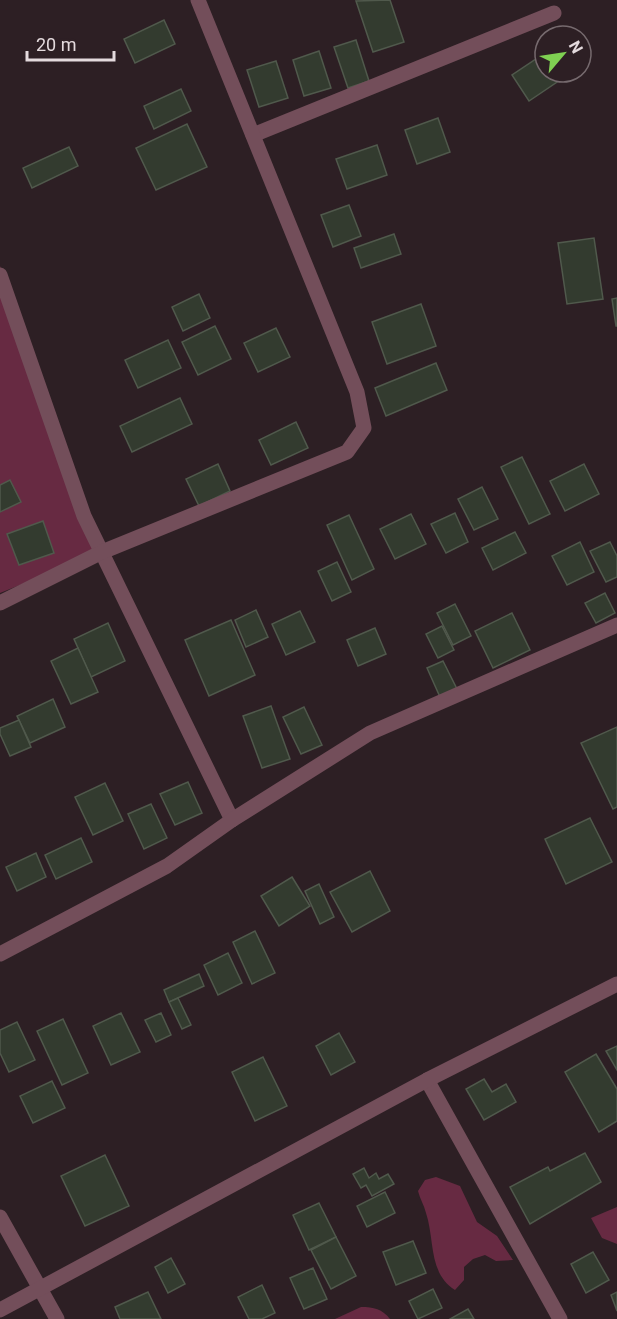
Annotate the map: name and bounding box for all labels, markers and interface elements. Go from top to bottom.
scale bar [27,24,114,62]
north arrow [533,24,593,84]
text: 20 m [36,34,76,55]
text: N [565,37,587,57]

